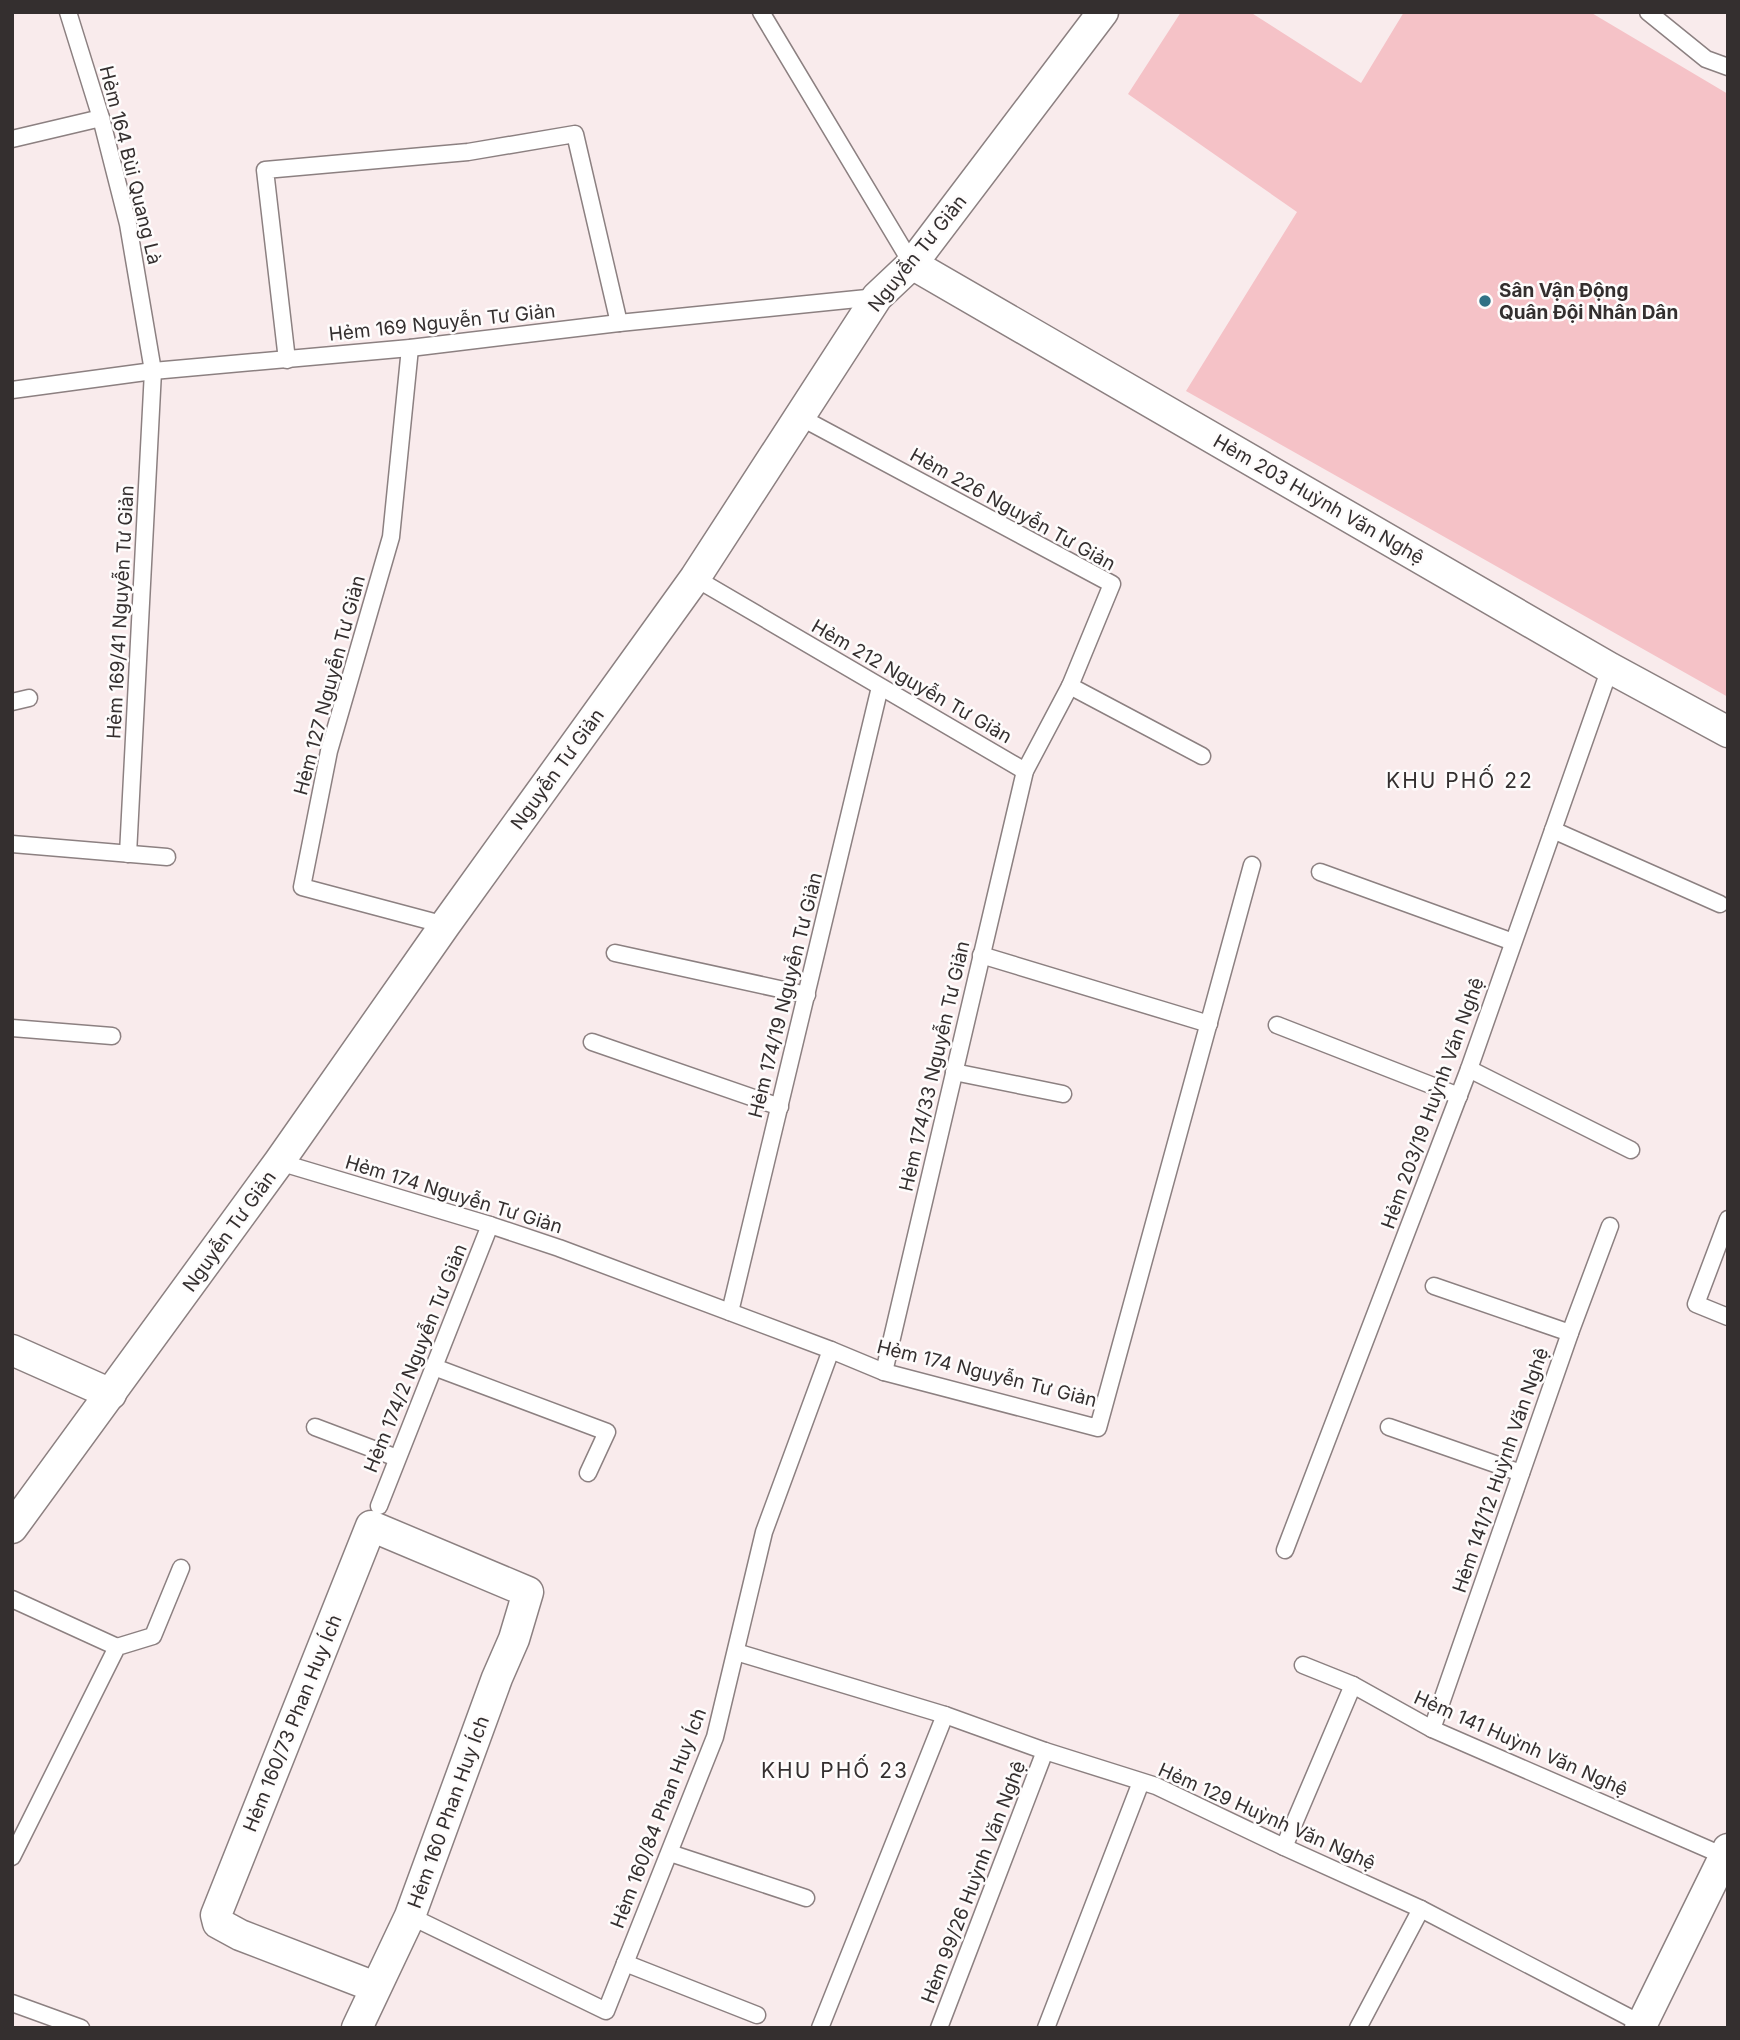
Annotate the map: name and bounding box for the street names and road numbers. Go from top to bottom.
street label: Hẻm 164 Bùi Quang Là [95,63,166,267]
street label: Nguyễn Tư Giản [863,190,972,316]
street label: Hẻm 169 Nguyễn Tư Giản [328,299,556,346]
street label: Hẻm 203 Huỳnh Văn Nghệ [1209,430,1428,569]
street label: Hẻm 226 Nguyễn Tư Giản [906,443,1119,576]
street label: Hẻm 169/41 Nguyễn Tư Giản [102,485,139,740]
street label: Hẻm 127 Nguyễn Tư Giản [289,573,370,797]
street label: Hẻm 212 Nguyễn Tư Giản [808,615,1016,748]
street label: Nguyễn Tư Giản [506,704,609,834]
street label: Hẻm 174/19 Nguyễn Tư Giản [744,870,827,1120]
street label: Hẻm 174/33 Nguyễn Tư Giản [894,939,975,1194]
street label: Hẻm 203/19 Huỳnh Văn Nghệ [1376,974,1489,1232]
street label: Hẻm 174 Nguyễn Tư Giản [342,1150,565,1239]
street label: Nguyễn Tư Giản [178,1166,281,1296]
street label: Hẻm 174/2 Nguyễn Tư Giản [359,1241,472,1476]
street label: Hẻm 174 Nguyễn Tư Giản [874,1335,1099,1412]
street label: Hẻm 141/12 Huỳnh Văn Nghệ [1448,1345,1553,1596]
street label: Hẻm 160/73 Phan Huy Ích [237,1611,347,1835]
street label: Hẻm 141 Huỳnh Văn Nghệ [1410,1686,1631,1801]
street label: Hẻm 160/84 Phan Huy Ích [605,1704,711,1932]
street label: Hẻm 160 Phan Huy Ích [402,1712,494,1912]
street label: Hẻm 99/26 Huỳnh Văn Nghệ [917,1758,1030,2007]
street label: Hẻm 129 Huỳnh Văn Nghệ [1155,1758,1379,1875]

